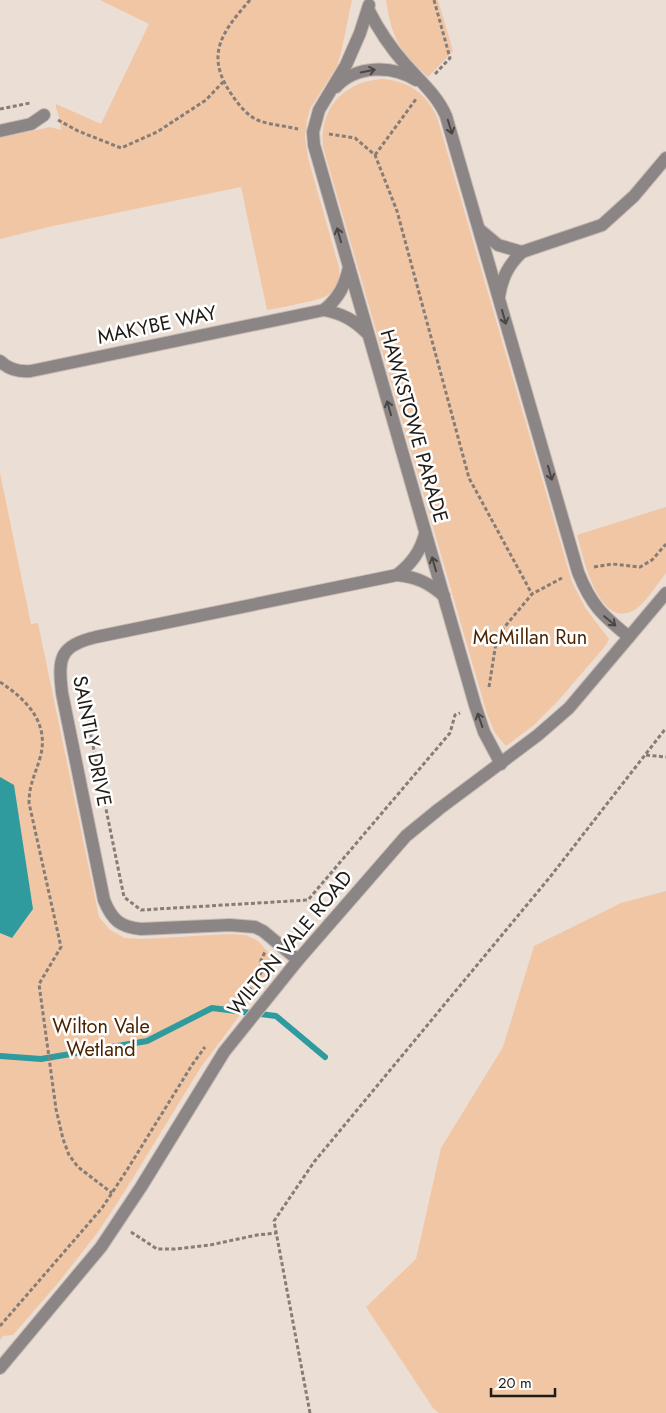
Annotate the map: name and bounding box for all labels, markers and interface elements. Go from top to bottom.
one-way arrow [359,66,375,75]
one-way arrow [445,119,455,135]
one-way arrow [334,227,344,243]
street label: MAKYBE WAY [95,298,220,352]
one-way arrow [500,308,510,324]
street label: HAWKSTOWE PARADE [373,326,455,526]
one-way arrow [383,400,393,416]
one-way arrow [545,465,555,481]
one-way arrow [429,556,439,572]
one-way arrow [603,616,616,627]
park label: McMillan Run [473,623,587,652]
street label: SAINTLY DRIVE [65,673,119,809]
one-way arrow [475,713,484,728]
street label: WILTON VALE ROAD [221,864,359,1022]
park label: Wilton Vale Wetland [52,1012,150,1064]
scale bar [491,1366,555,1398]
text: 20 m [498,1372,532,1394]

